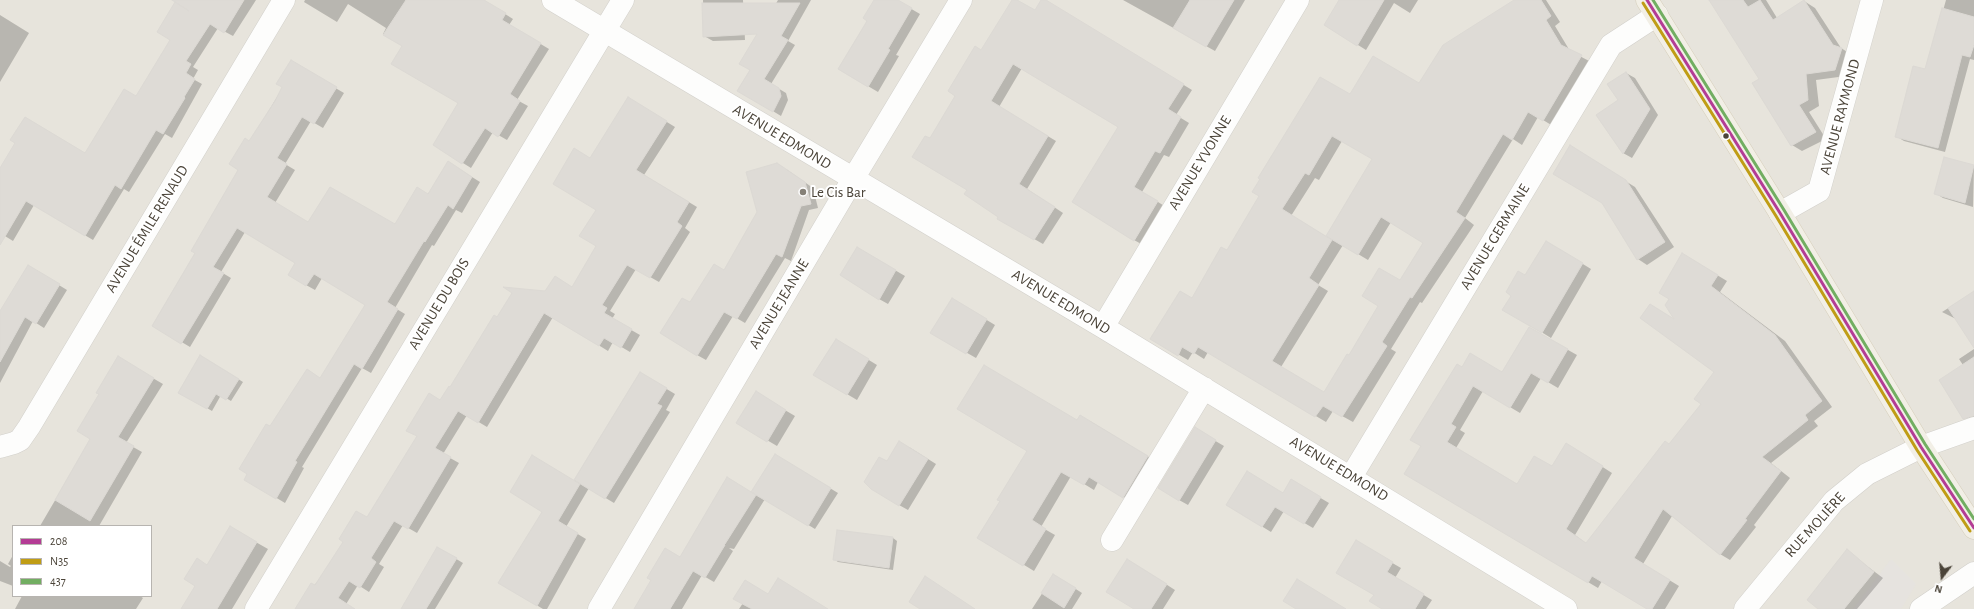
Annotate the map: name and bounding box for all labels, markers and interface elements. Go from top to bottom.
street label: AVENUE RAYMOND [1816,57,1864,177]
street label: AVENUE EDMOND [730,101,834,173]
street label: AVENUE YVONNE [1165,113,1235,213]
unlabelled marker [1721,131,1731,141]
street label: AVENUE ÉMILE RENAUD [102,162,192,296]
street label: AVENUE GERMAINE [1456,181,1534,293]
place label: Le Cis Bar [811,183,866,201]
marker: Le Cis Bar [798,187,808,197]
street label: AVENUE DU BOIS [405,255,473,353]
street label: AVENUE JEANNE [745,256,813,352]
street label: AVENUE EDMOND [1009,266,1113,338]
street label: AVENUE EDMOND [1287,433,1391,505]
street label: RUE MOLIÈRE [1781,489,1849,561]
legend [12,525,152,597]
text: 208 [50,535,67,547]
text: N35 [50,555,68,567]
north arrow [1922,557,1962,597]
text: 437 [50,575,66,587]
text: N [1933,583,1944,595]

